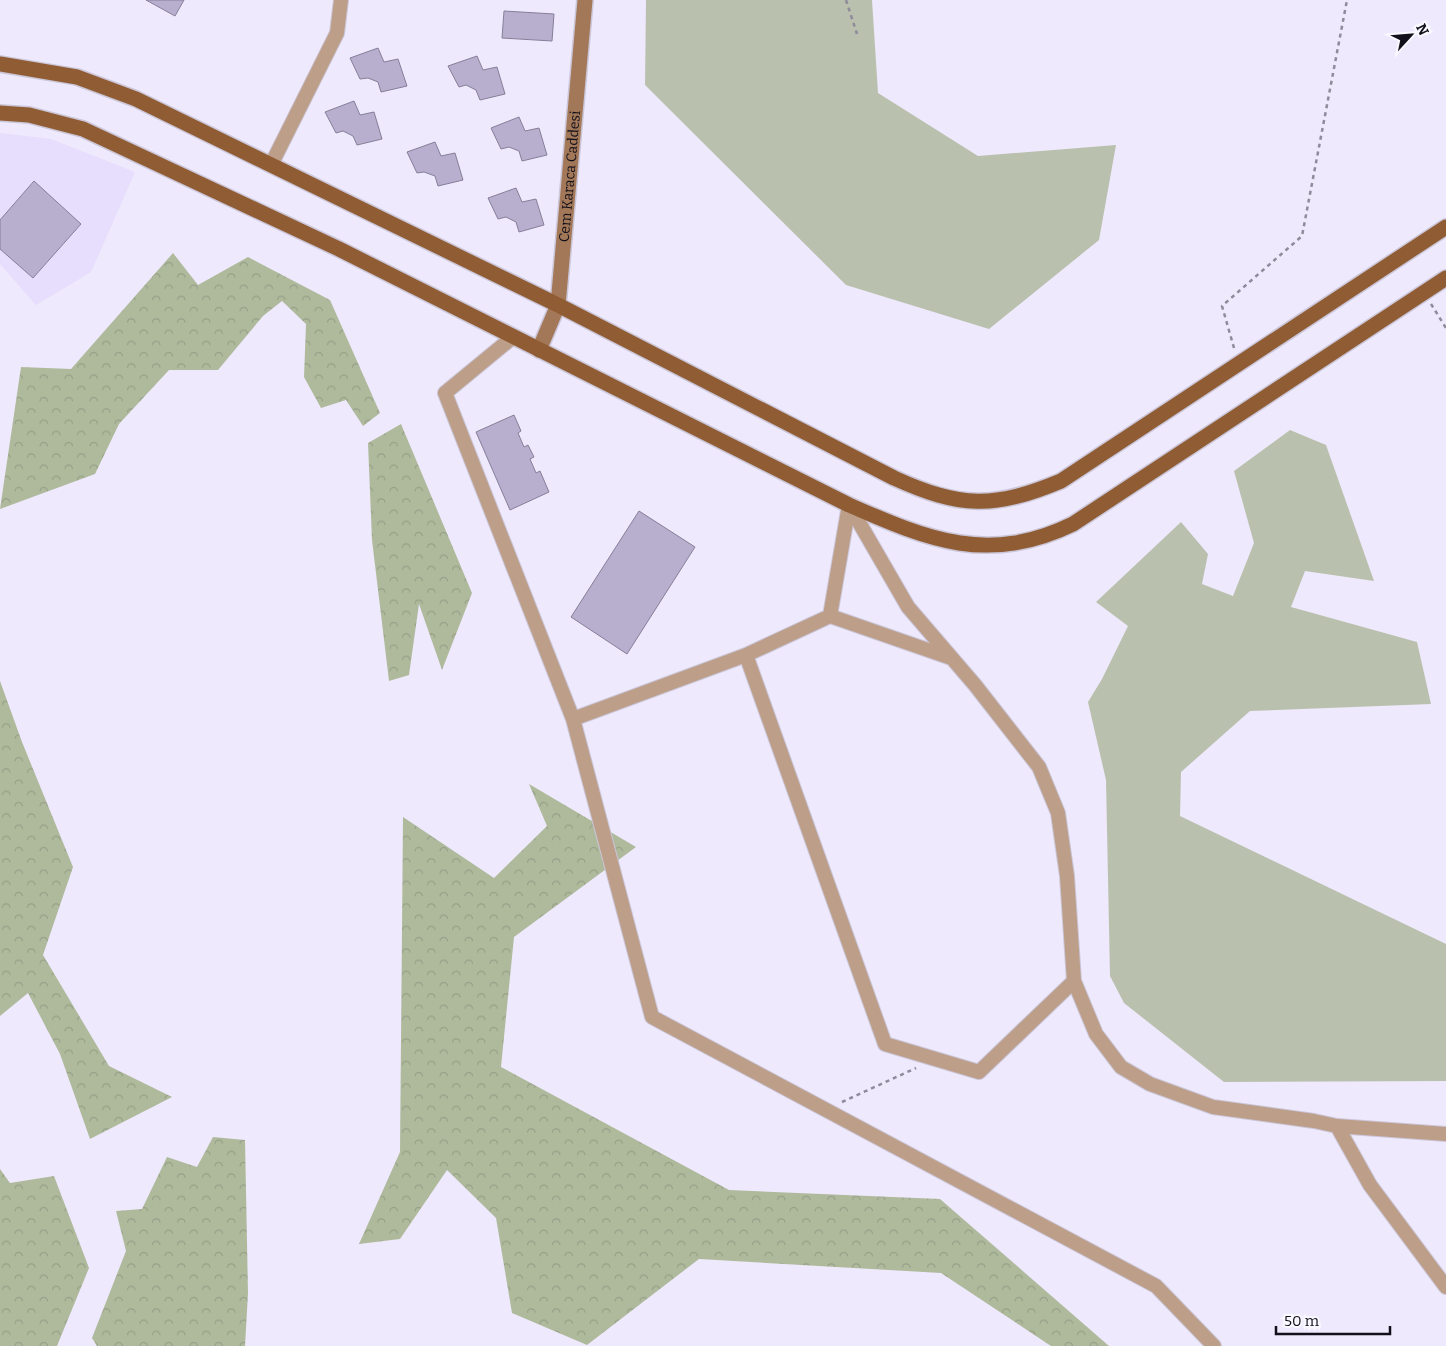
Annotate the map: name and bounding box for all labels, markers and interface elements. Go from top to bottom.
north arrow [1386,10,1436,60]
text: N [1412,21,1432,38]
street label: Cem Karaca Caddesi [555,110,584,243]
scale bar [1276,1304,1390,1336]
text: 50 m [1284,1312,1320,1330]

